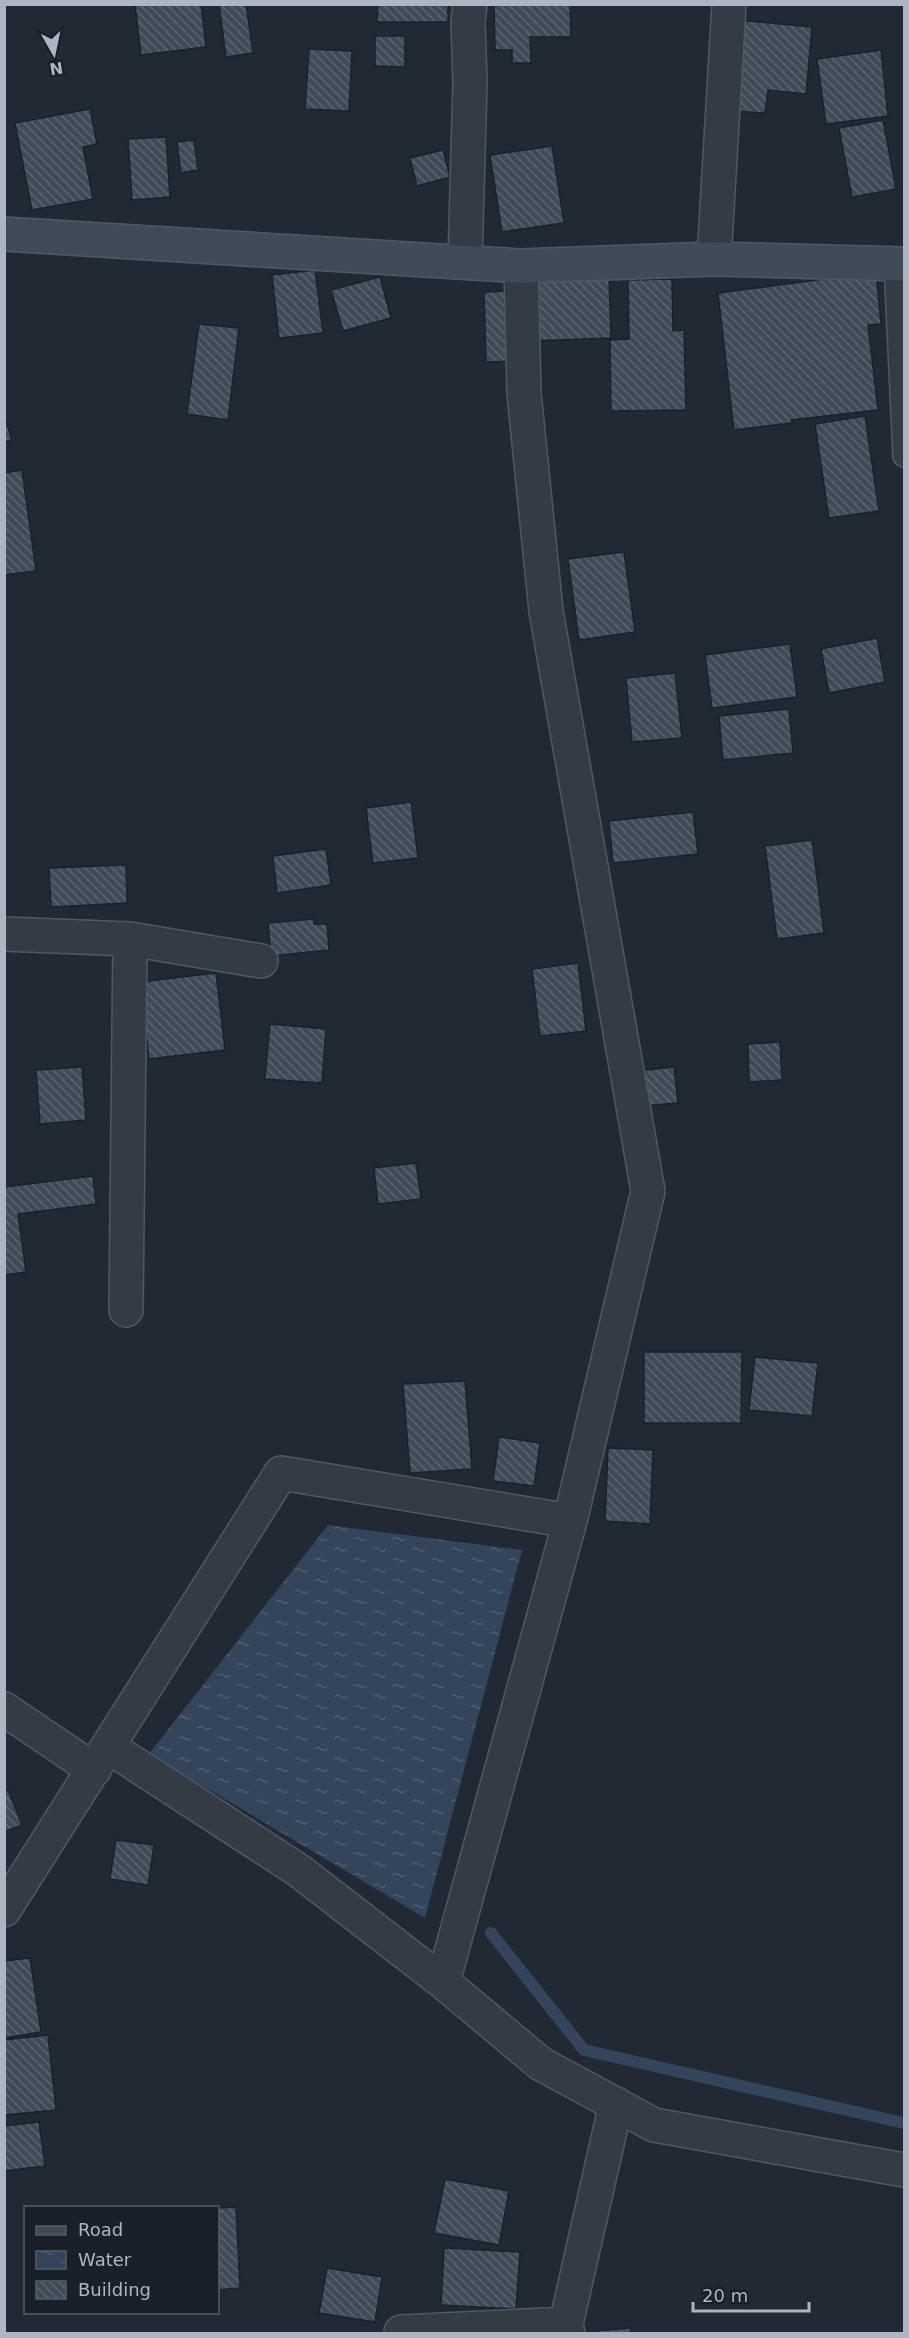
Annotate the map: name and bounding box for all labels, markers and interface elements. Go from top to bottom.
north arrow [24,24,84,84]
text: N [48,58,64,79]
legend [24,2206,219,2314]
text: Road [78,2219,123,2240]
text: Water [78,2249,132,2270]
scale bar [693,2275,808,2313]
text: Building [78,2279,151,2300]
text: 20 m [702,2285,748,2306]

